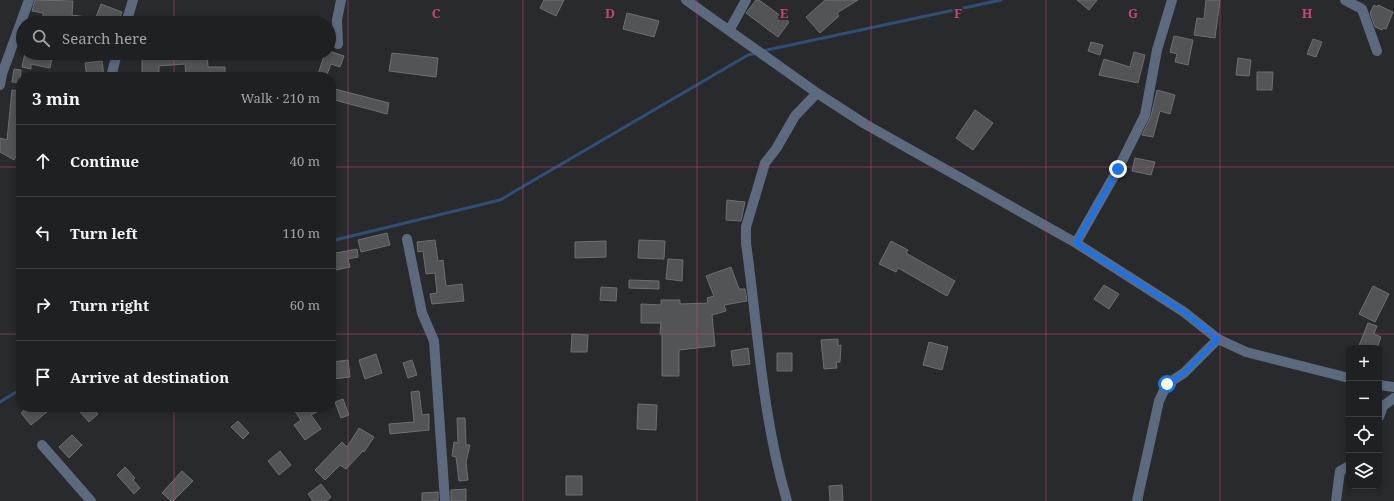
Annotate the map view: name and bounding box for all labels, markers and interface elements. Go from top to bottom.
text: C [432,4,441,22]
text: D [605,4,615,22]
text: E [780,4,789,22]
text: F [954,4,962,22]
text: G [1128,4,1138,22]
text: H [1302,4,1313,22]
search box [16,16,336,60]
icon: search [30,27,52,49]
text: Search here [62,28,147,48]
text: 3 min [32,87,80,110]
text: Walk · 210 m [241,89,320,107]
icon: ahead [32,150,54,172]
text: Continue [70,151,139,171]
text: 40 m [290,152,320,170]
route end [1109,160,1127,178]
icon: left [32,222,54,244]
text: Turn left [70,223,138,243]
text: 110 m [283,224,320,242]
icon: right [32,294,54,316]
text: Turn right [70,295,149,315]
text: 60 m [290,296,320,314]
map controls [1346,345,1382,489]
button: + [1346,345,1382,381]
icon: arrive [32,366,54,388]
text: Arrive at destination [70,367,229,387]
route start [1158,375,1176,393]
button: − [1346,381,1382,417]
button: locate [1346,417,1382,453]
button: layers [1346,453,1382,489]

